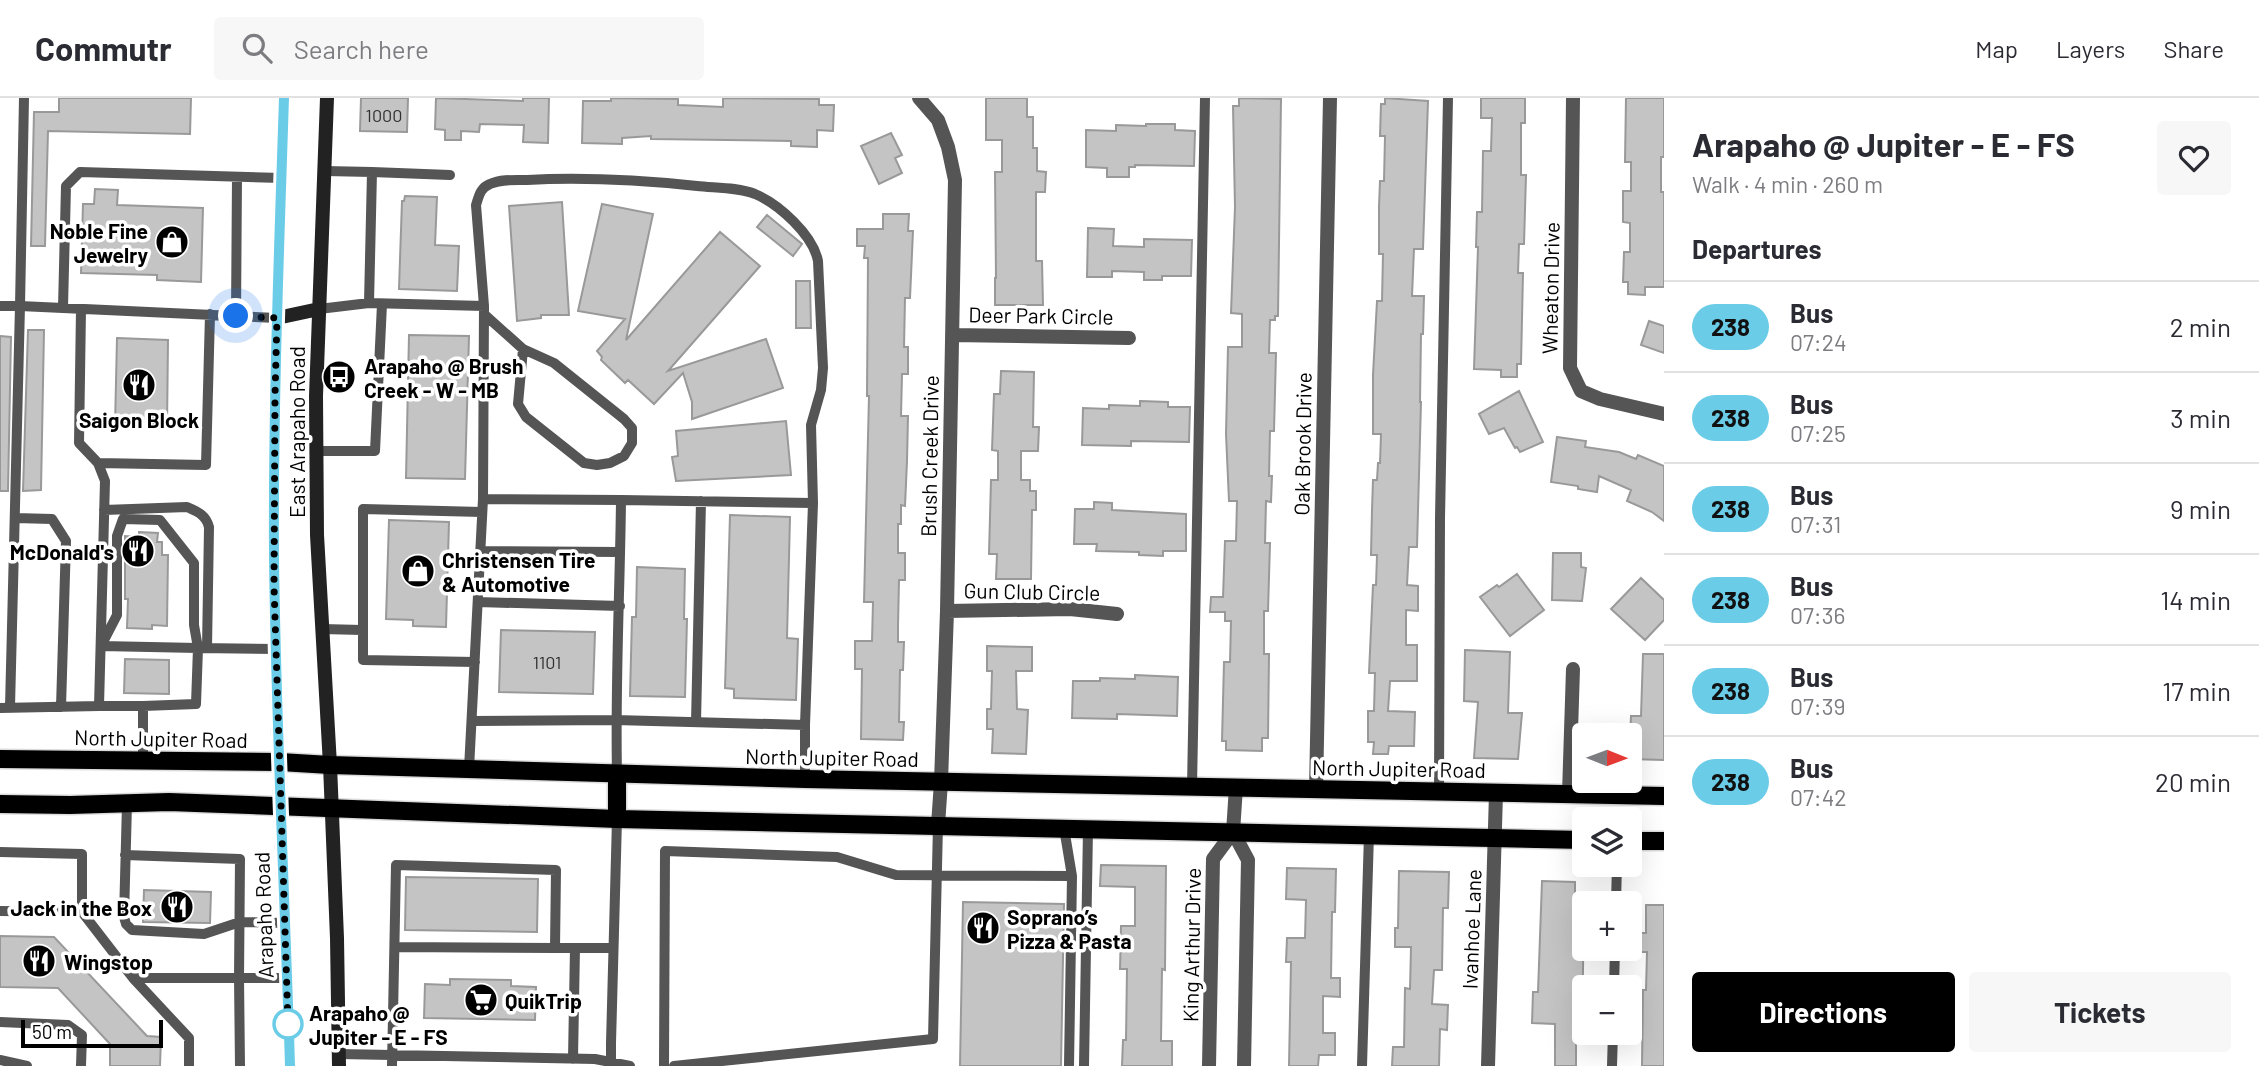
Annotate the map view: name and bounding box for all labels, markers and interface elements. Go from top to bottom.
search box [214,17,704,80]
text: Commutr [35,28,172,68]
icon: search [238,29,276,67]
text: Search here [294,33,429,64]
text: Map [1975,34,2018,63]
text: Layers [2056,34,2125,63]
text: Share [2163,34,2224,63]
house number: 1000 [366,104,402,126]
button: heart [2157,121,2231,195]
text: Arapaho @ Jupiter - E - FS [1692,124,2075,164]
text: Walk · 4 min · 260 m [1692,170,1883,198]
place label: Noble Fine Jewelry [50,218,148,267]
street label: Wheaton Drive [1536,222,1564,354]
shop icon: Noble Fine Jewelry [153,223,191,261]
text: Departures [1692,233,1822,264]
text: Bus [1790,297,1833,328]
your location [218,298,253,333]
street label: Deer Park Circle [968,301,1114,329]
text: 2 min [2170,311,2231,342]
text: 238 [1711,312,1750,341]
text: 07:24 [1790,328,1847,356]
street label: East Arapaho Road [284,346,309,518]
place label: Arapaho @ Brush Creek - W - MB [364,353,523,402]
bus stop icon: Arapaho @ Brush Creek - W - MB [320,358,358,396]
restaurant icon: Saigon Block [120,366,158,404]
street label: Oak Brook Drive [1288,372,1316,516]
street label: Brush Creek Drive [915,375,943,537]
text: Bus [1790,388,1833,419]
text: 3 min [2170,402,2231,433]
text: 238 [1711,403,1750,432]
place label: Saigon Block [79,407,199,432]
text: 07:25 [1790,419,1846,447]
text: Bus [1790,479,1833,510]
text: 9 min [2170,493,2231,524]
text: 238 [1711,494,1750,523]
text: 07:31 [1790,510,1841,538]
restaurant icon: McDonald's [119,532,157,570]
place label: McDonald's [10,539,114,564]
place label: Christensen Tire & Automotive [442,547,595,596]
shop icon: Christensen Tire & Automotive [399,552,437,590]
text: Bus [1790,570,1833,601]
street label: Gun Club Circle [963,577,1101,605]
text: 14 min [2160,584,2231,615]
text: 238 [1711,585,1750,614]
text: 07:36 [1790,601,1845,629]
house number: 1101 [533,651,561,673]
text: Bus [1790,661,1833,692]
text: 17 min [2162,675,2231,706]
text: 238 [1711,676,1750,705]
text: 07:39 [1790,692,1846,720]
north arrow [1572,723,1642,793]
map controls [1572,723,1642,1045]
street label: North Jupiter Road [74,724,248,752]
street label: North Jupiter Road [745,743,919,771]
text: Bus [1790,752,1833,783]
street label: North Jupiter Road [1312,754,1486,782]
text: 20 min [2155,766,2231,797]
text: 238 [1711,767,1750,796]
text: 07:42 [1790,783,1847,811]
button: layers [1572,807,1642,877]
street label: Arapaho Road [248,851,278,979]
street label: King Arthur Drive [1177,868,1205,1022]
street label: Ivanhoe Lane [1456,868,1486,990]
restaurant icon: Jack in the Box [158,888,196,926]
button: + [1572,891,1642,961]
place label: Jack in the Box [10,895,152,920]
place label: Soprano’s Pizza & Pasta [1007,904,1132,953]
restaurant icon: Soprano’s Pizza & Pasta [964,909,1002,947]
restaurant icon: Wingstop [20,942,58,980]
place label: Wingstop [64,949,153,974]
button: Directions [1692,972,1955,1052]
button: Tickets [1969,972,2231,1052]
button: − [1572,975,1642,1045]
supermarket icon: QuikTrip [462,981,500,1019]
place label: QuikTrip [505,988,582,1013]
place label: Arapaho @ Jupiter - E - FS [309,1000,448,1049]
marker: Arapaho @ Jupiter - E - FS [273,1009,303,1039]
scale bar [21,1017,163,1049]
text: 50 m [32,1020,72,1043]

